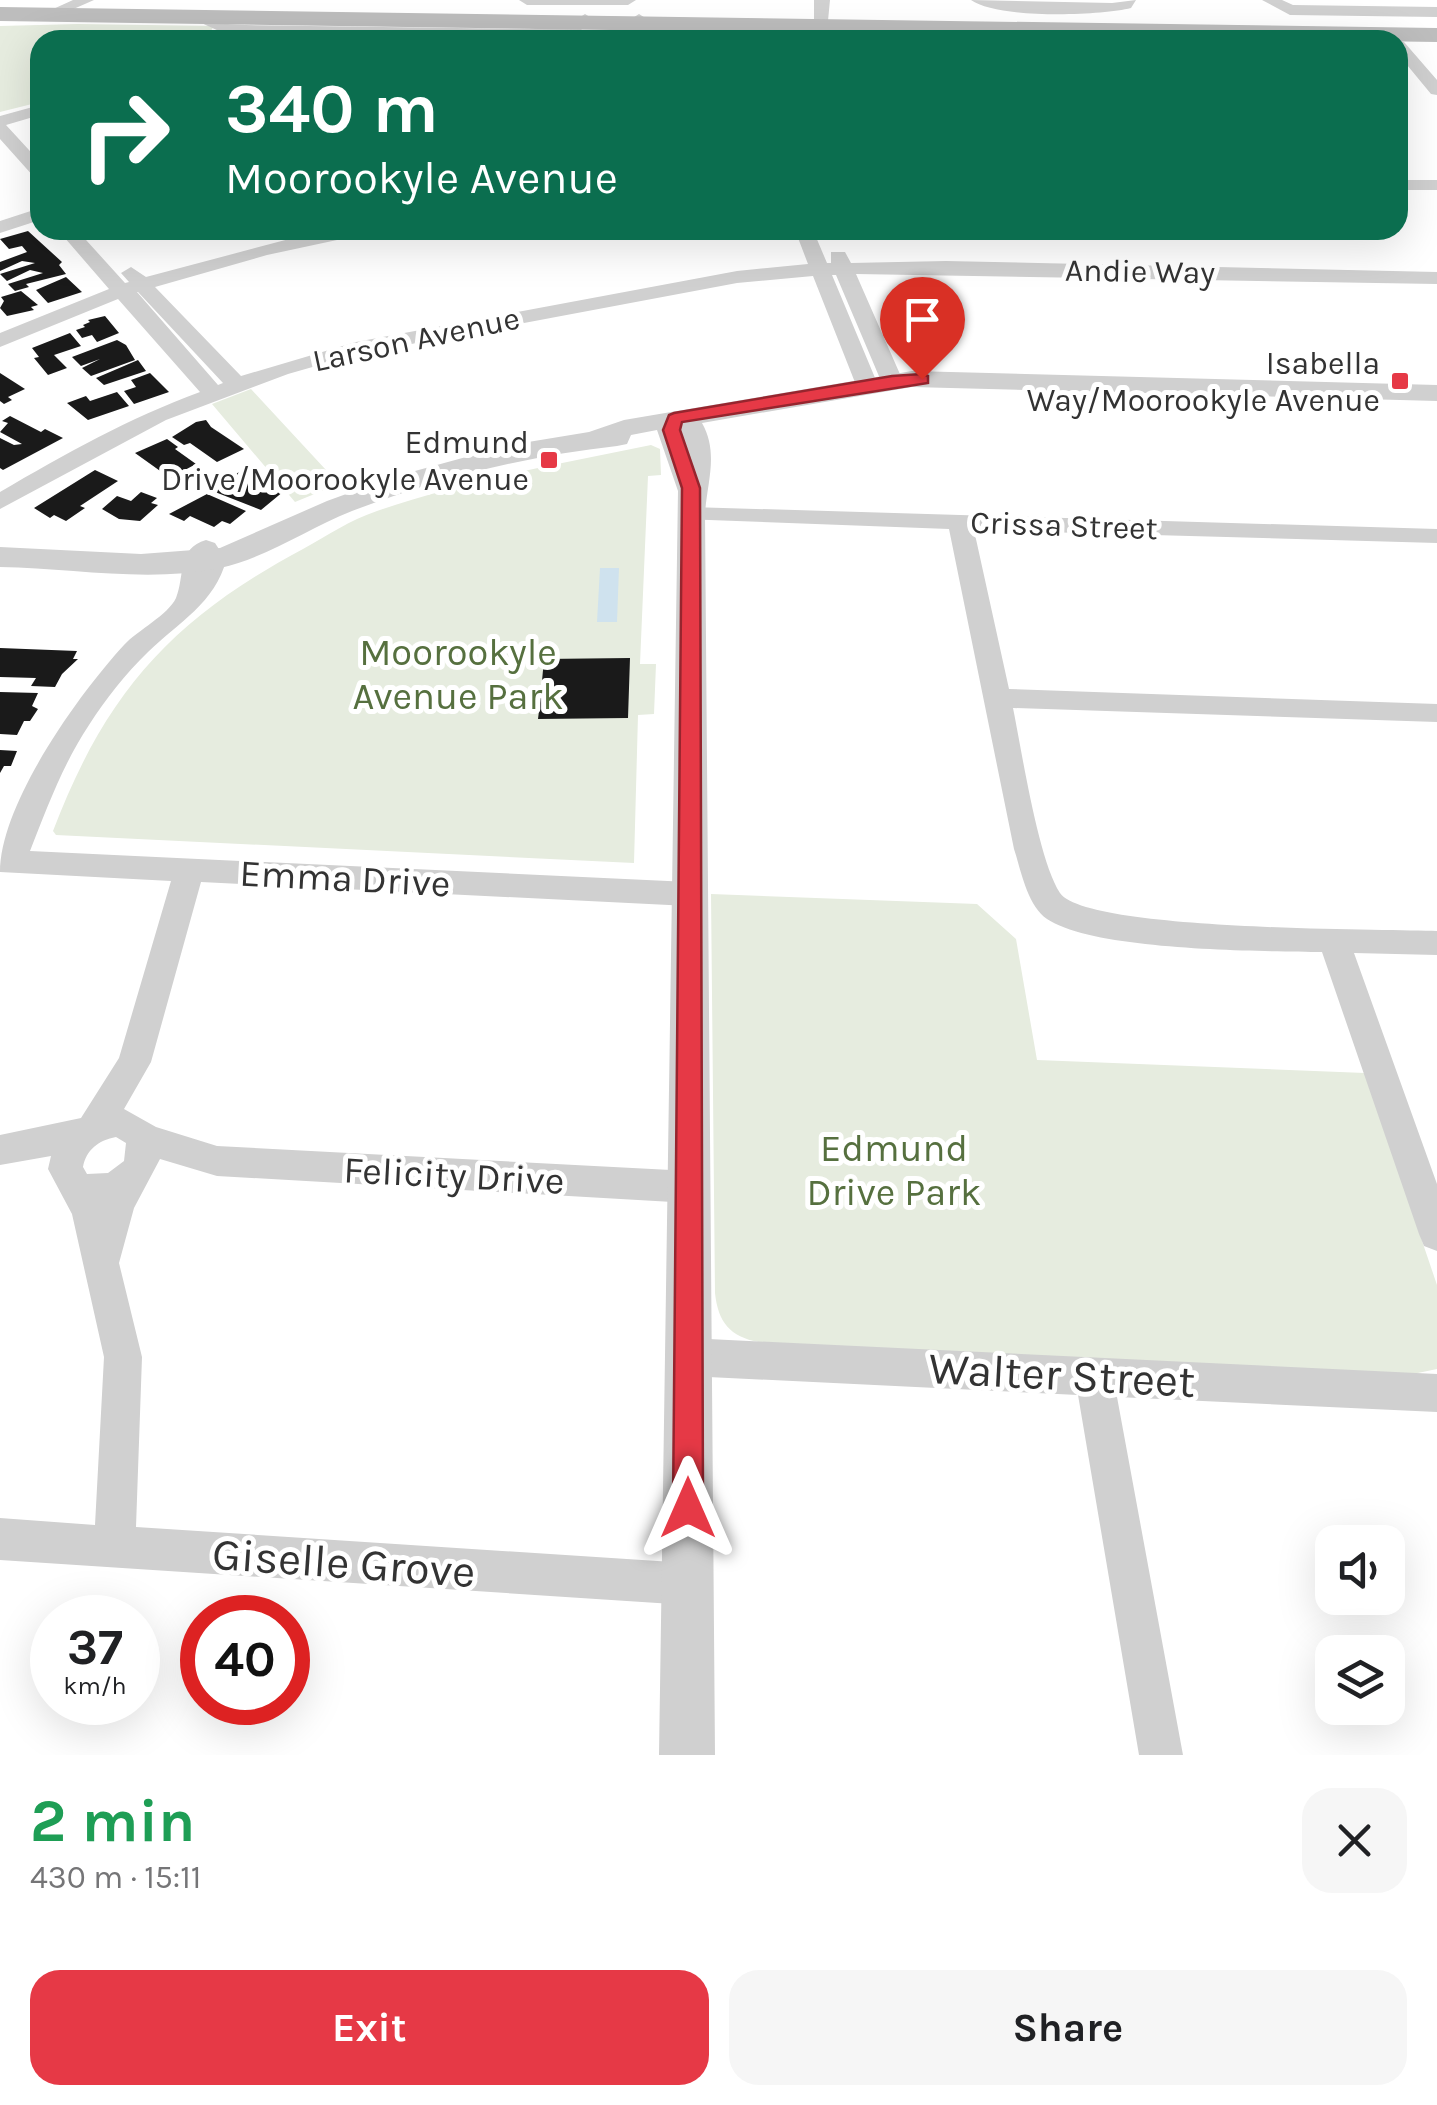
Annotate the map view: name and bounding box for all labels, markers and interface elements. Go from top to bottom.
text: 340 m [225,68,439,150]
icon: right [60,70,190,200]
text: Moorookyle Avenue [225,152,618,204]
street label: Andie Way [1065,252,1216,291]
pin [880,277,965,380]
icon: arrive [895,292,950,347]
street label: Larson Avenue [309,299,523,379]
place label: Isabella Way/Moorookyle Avenue [1027,345,1380,419]
marker: Isabella Way/Moorookyle Avenue [1389,370,1411,392]
place label: Edmund Drive/Moorookyle Avenue [161,424,529,498]
marker: Edmund Drive/Moorookyle Avenue [538,449,560,471]
street label: Crissa Street [970,504,1158,547]
park label: Moorookyle Avenue Park [352,630,564,719]
street label: Emma Drive [238,851,452,906]
park label: Edmund Drive Park [807,1126,981,1215]
street label: Felicity Drive [342,1147,566,1204]
street label: Walter Street [927,1342,1196,1408]
position arrow [636,1456,740,1560]
map controls [1315,1525,1405,1725]
button: sound [1315,1525,1405,1615]
street label: Giselle Grove [211,1528,477,1598]
speed limit sign: 40 [180,1595,310,1725]
text: 37 [67,1618,123,1677]
button: layers [1315,1635,1405,1725]
text: km/h [63,1671,127,1700]
text: 2 min [30,1786,195,1856]
button: close [1302,1788,1407,1893]
text: 430 m · 15:11 [30,1859,201,1896]
button: Exit [30,1970,709,2085]
button: Share [729,1970,1407,2085]

